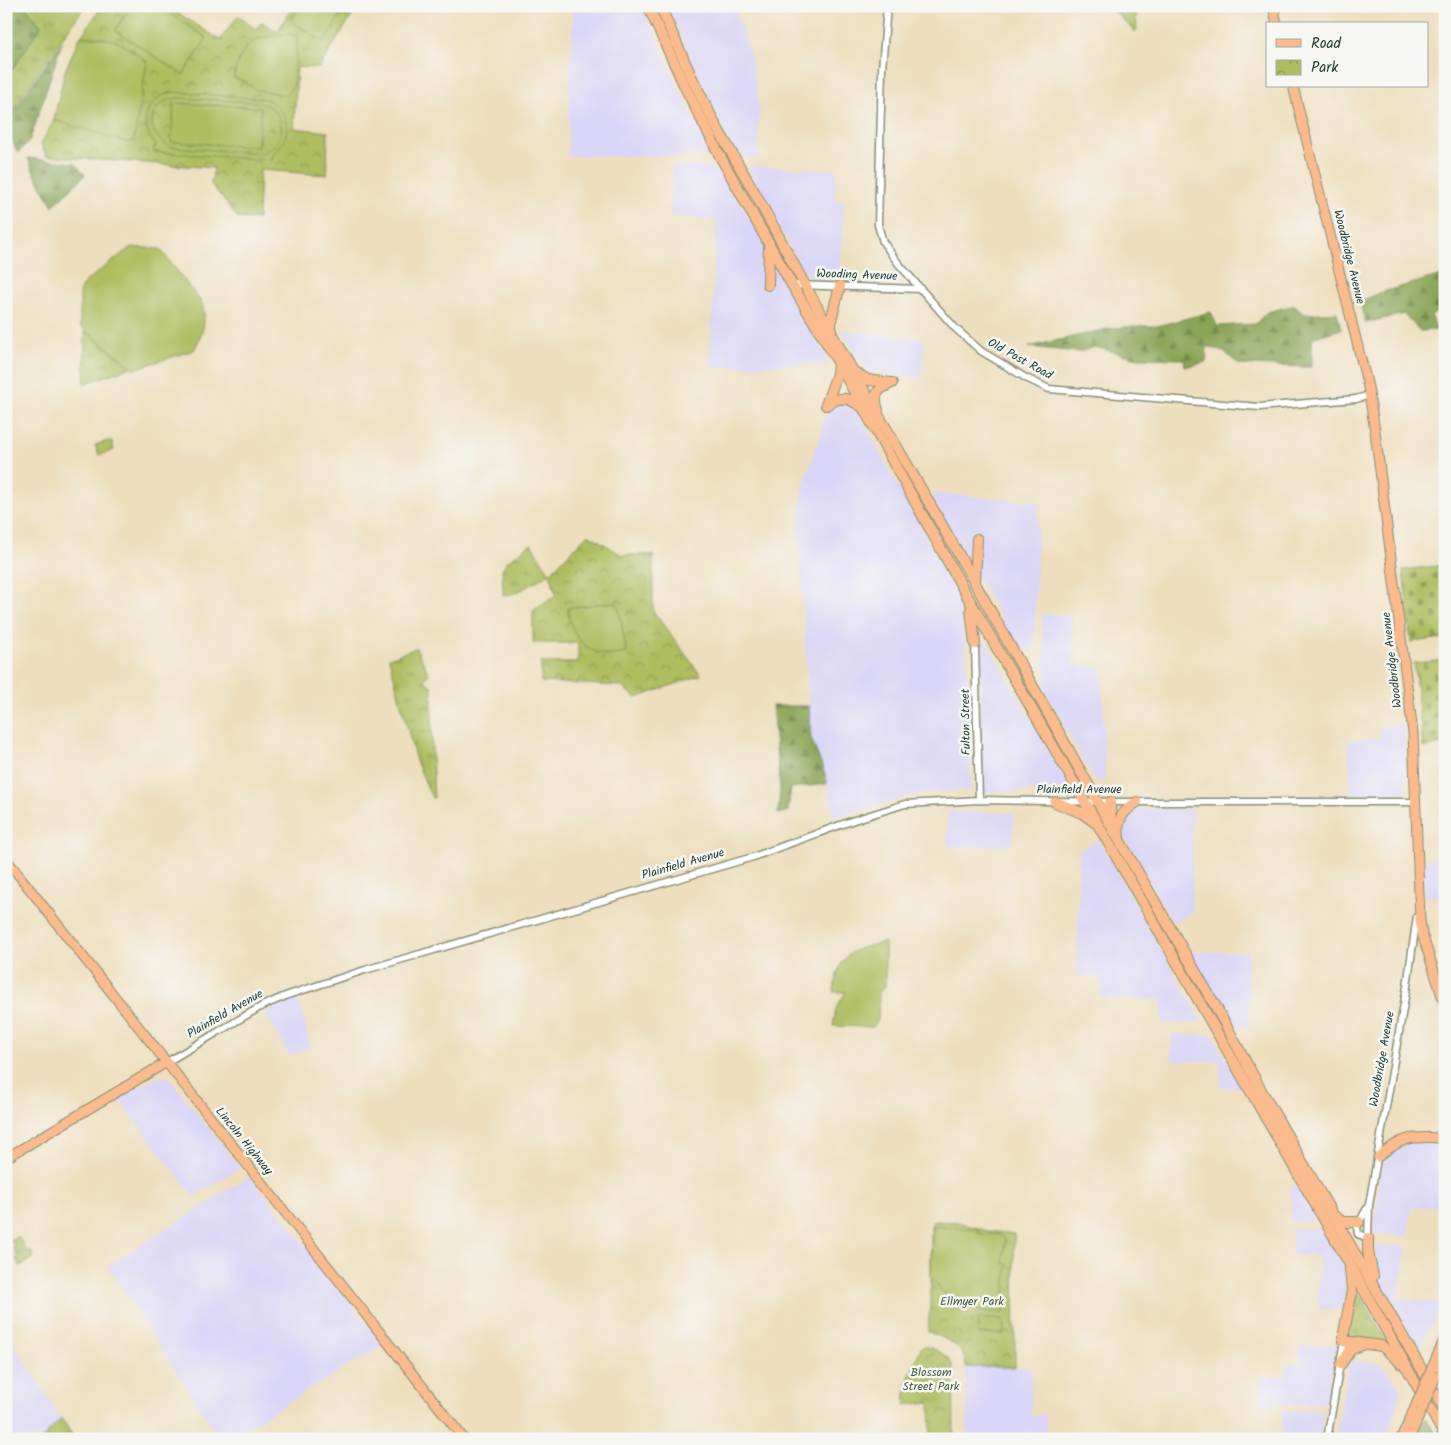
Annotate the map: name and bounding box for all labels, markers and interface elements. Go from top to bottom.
legend [1266,22,1428,88]
text: Road [1311,32,1342,56]
text: Park [1311,56,1339,80]
street label: Woodbridge Avenue [1328,208,1370,307]
street label: Wooding Avenue [816,264,899,286]
street label: Old Post Road [984,333,1057,385]
street label: Woodbridge Avenue [1377,610,1407,709]
street label: Fulton Street [956,688,976,756]
street label: Plainfield Avenue [1036,780,1122,799]
street label: Plainfield Avenue [639,843,727,885]
street label: Plainfield Avenue [183,984,267,1044]
street label: Woodbridge Avenue [1364,1009,1400,1108]
street label: Lincoln Highway [210,1103,278,1180]
park label: Ellmyer Park [940,1292,1004,1311]
park label: Blossom Street Park [903,1363,960,1396]

